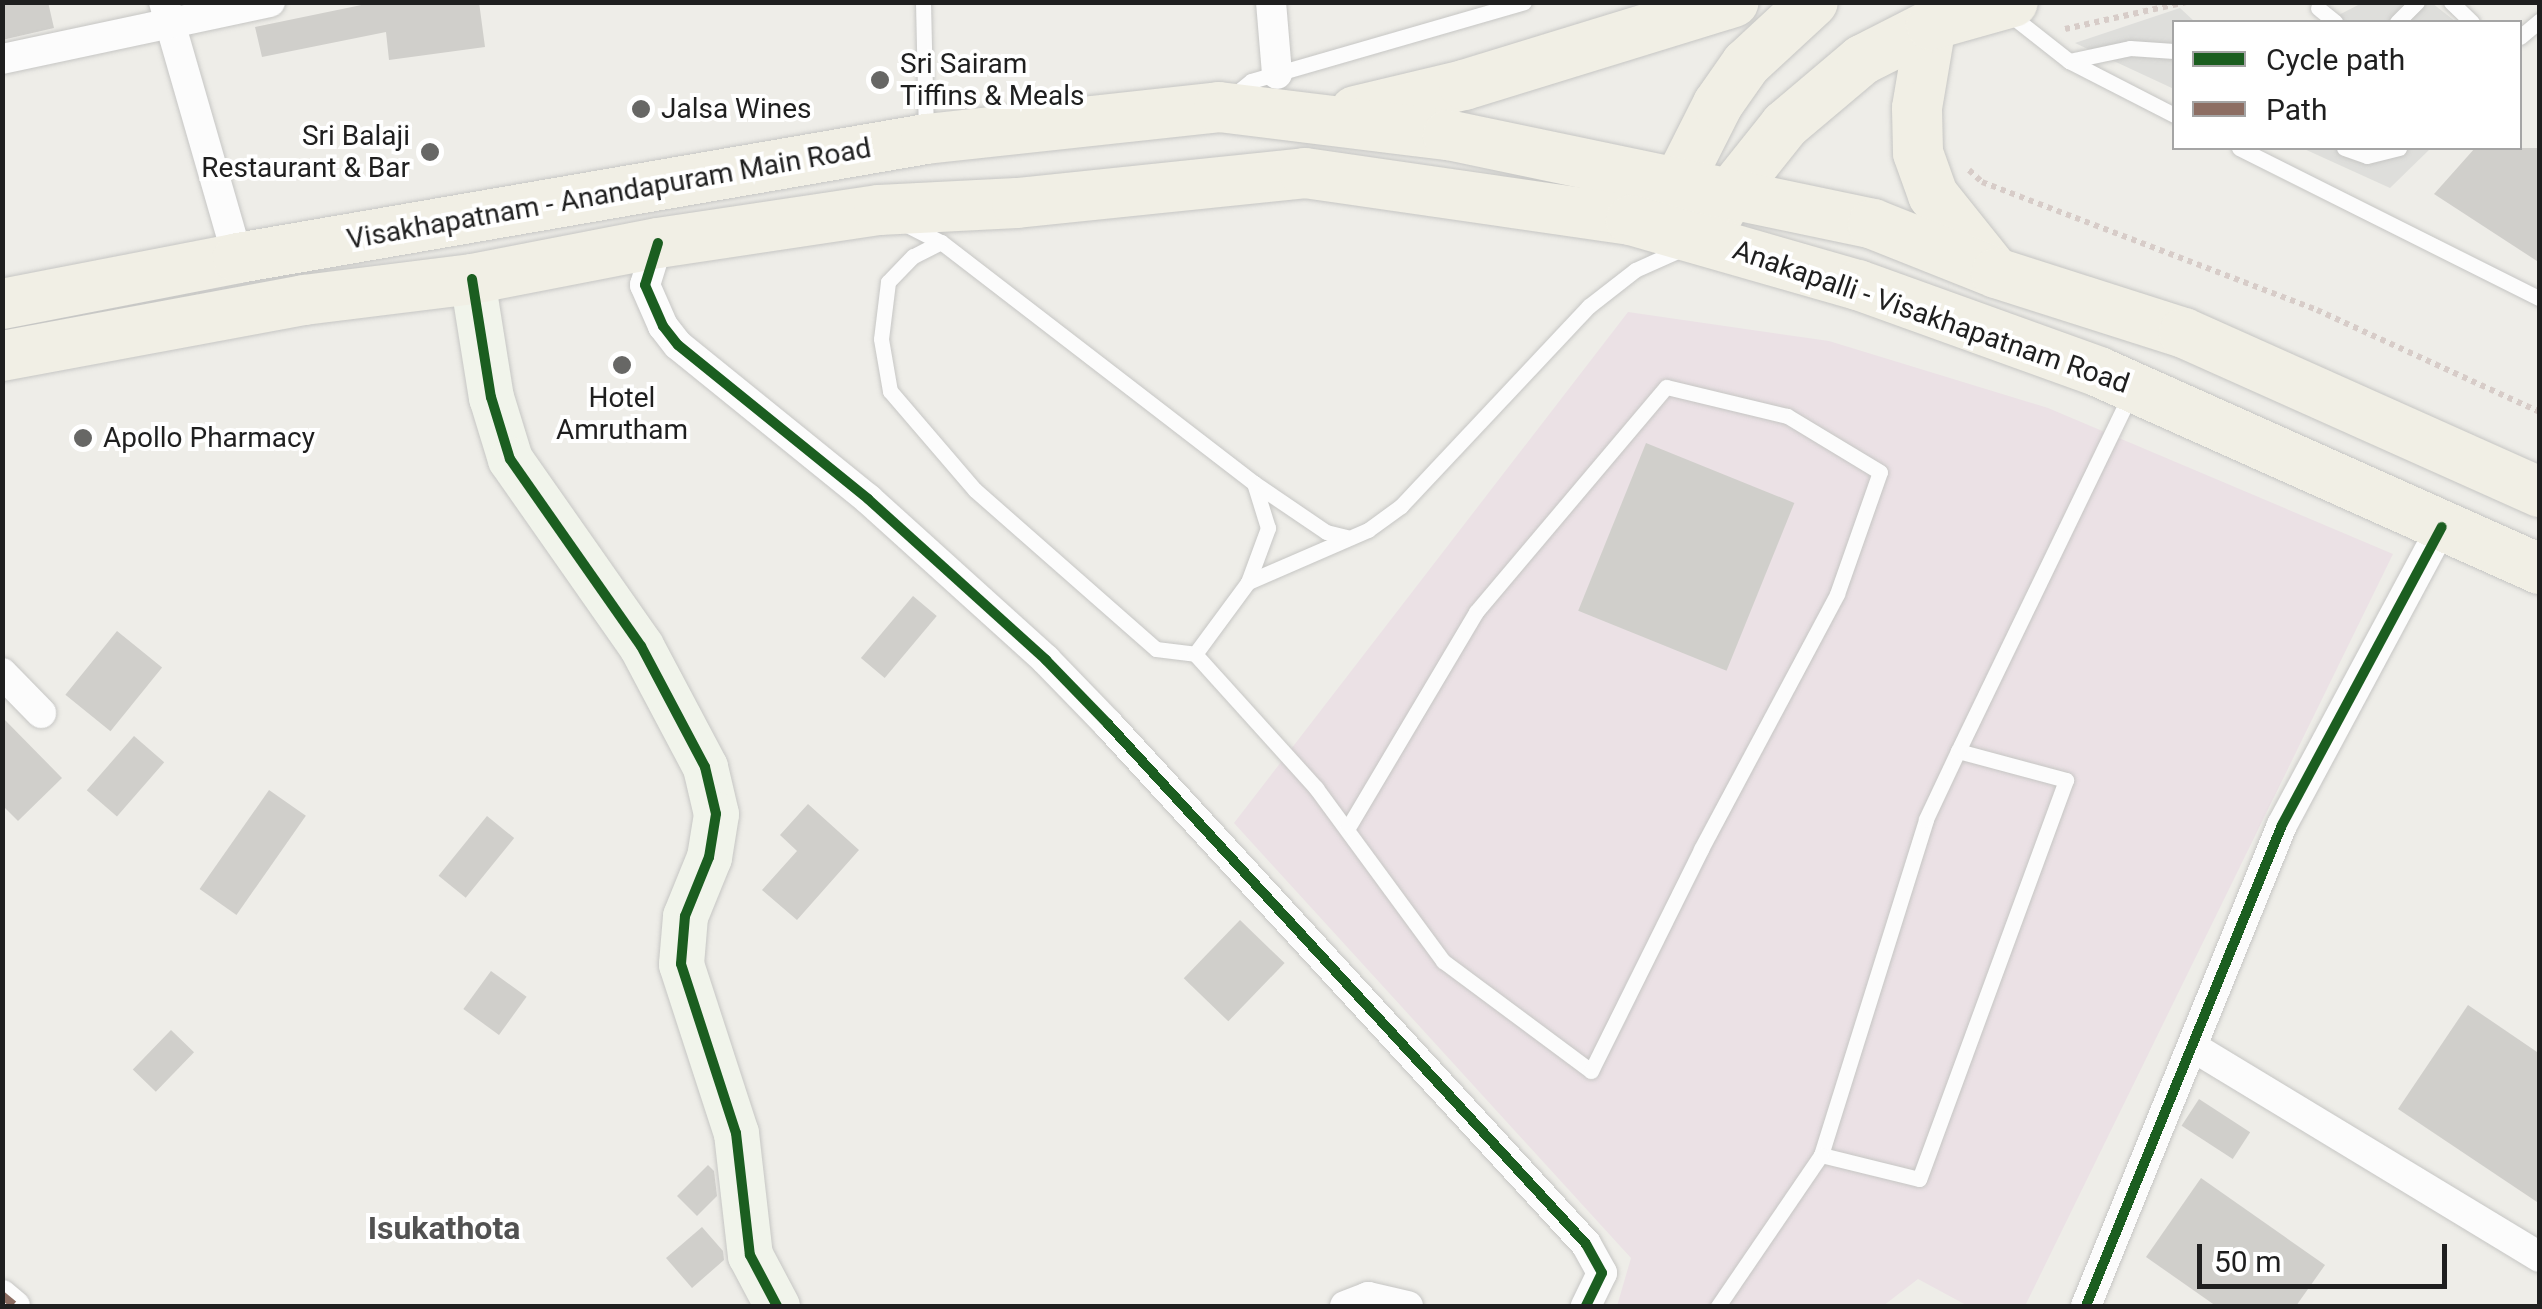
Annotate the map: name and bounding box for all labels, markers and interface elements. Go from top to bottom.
legend [2172,20,2522,150]
text: Cycle path [2266,42,2405,77]
place label: Sri Sairam Tiffins & Meals [900,47,1084,113]
marker: Sri Sairam Tiffins & Meals [869,69,891,91]
place label: Jalsa Wines [661,92,812,126]
text: Path [2266,92,2327,127]
marker: Jalsa Wines [630,98,652,120]
place label: Sri Balaji Restaurant & Bar [201,119,410,185]
street label: Visakhapatnam - Anandapuram Main Road [344,131,874,257]
marker: Sri Balaji Restaurant & Bar [419,141,441,163]
street label: Anakapalli - Visakhapatnam Road [1728,233,2134,401]
marker: Hotel Amrutham [611,354,633,376]
place label: Hotel Amrutham [556,381,688,447]
place label: Apollo Pharmacy [103,421,315,455]
marker: Apollo Pharmacy [72,427,94,449]
district label: Isukathota [368,1209,520,1247]
scale bar [2202,1224,2452,1286]
text: 50 m [2214,1244,2281,1279]

